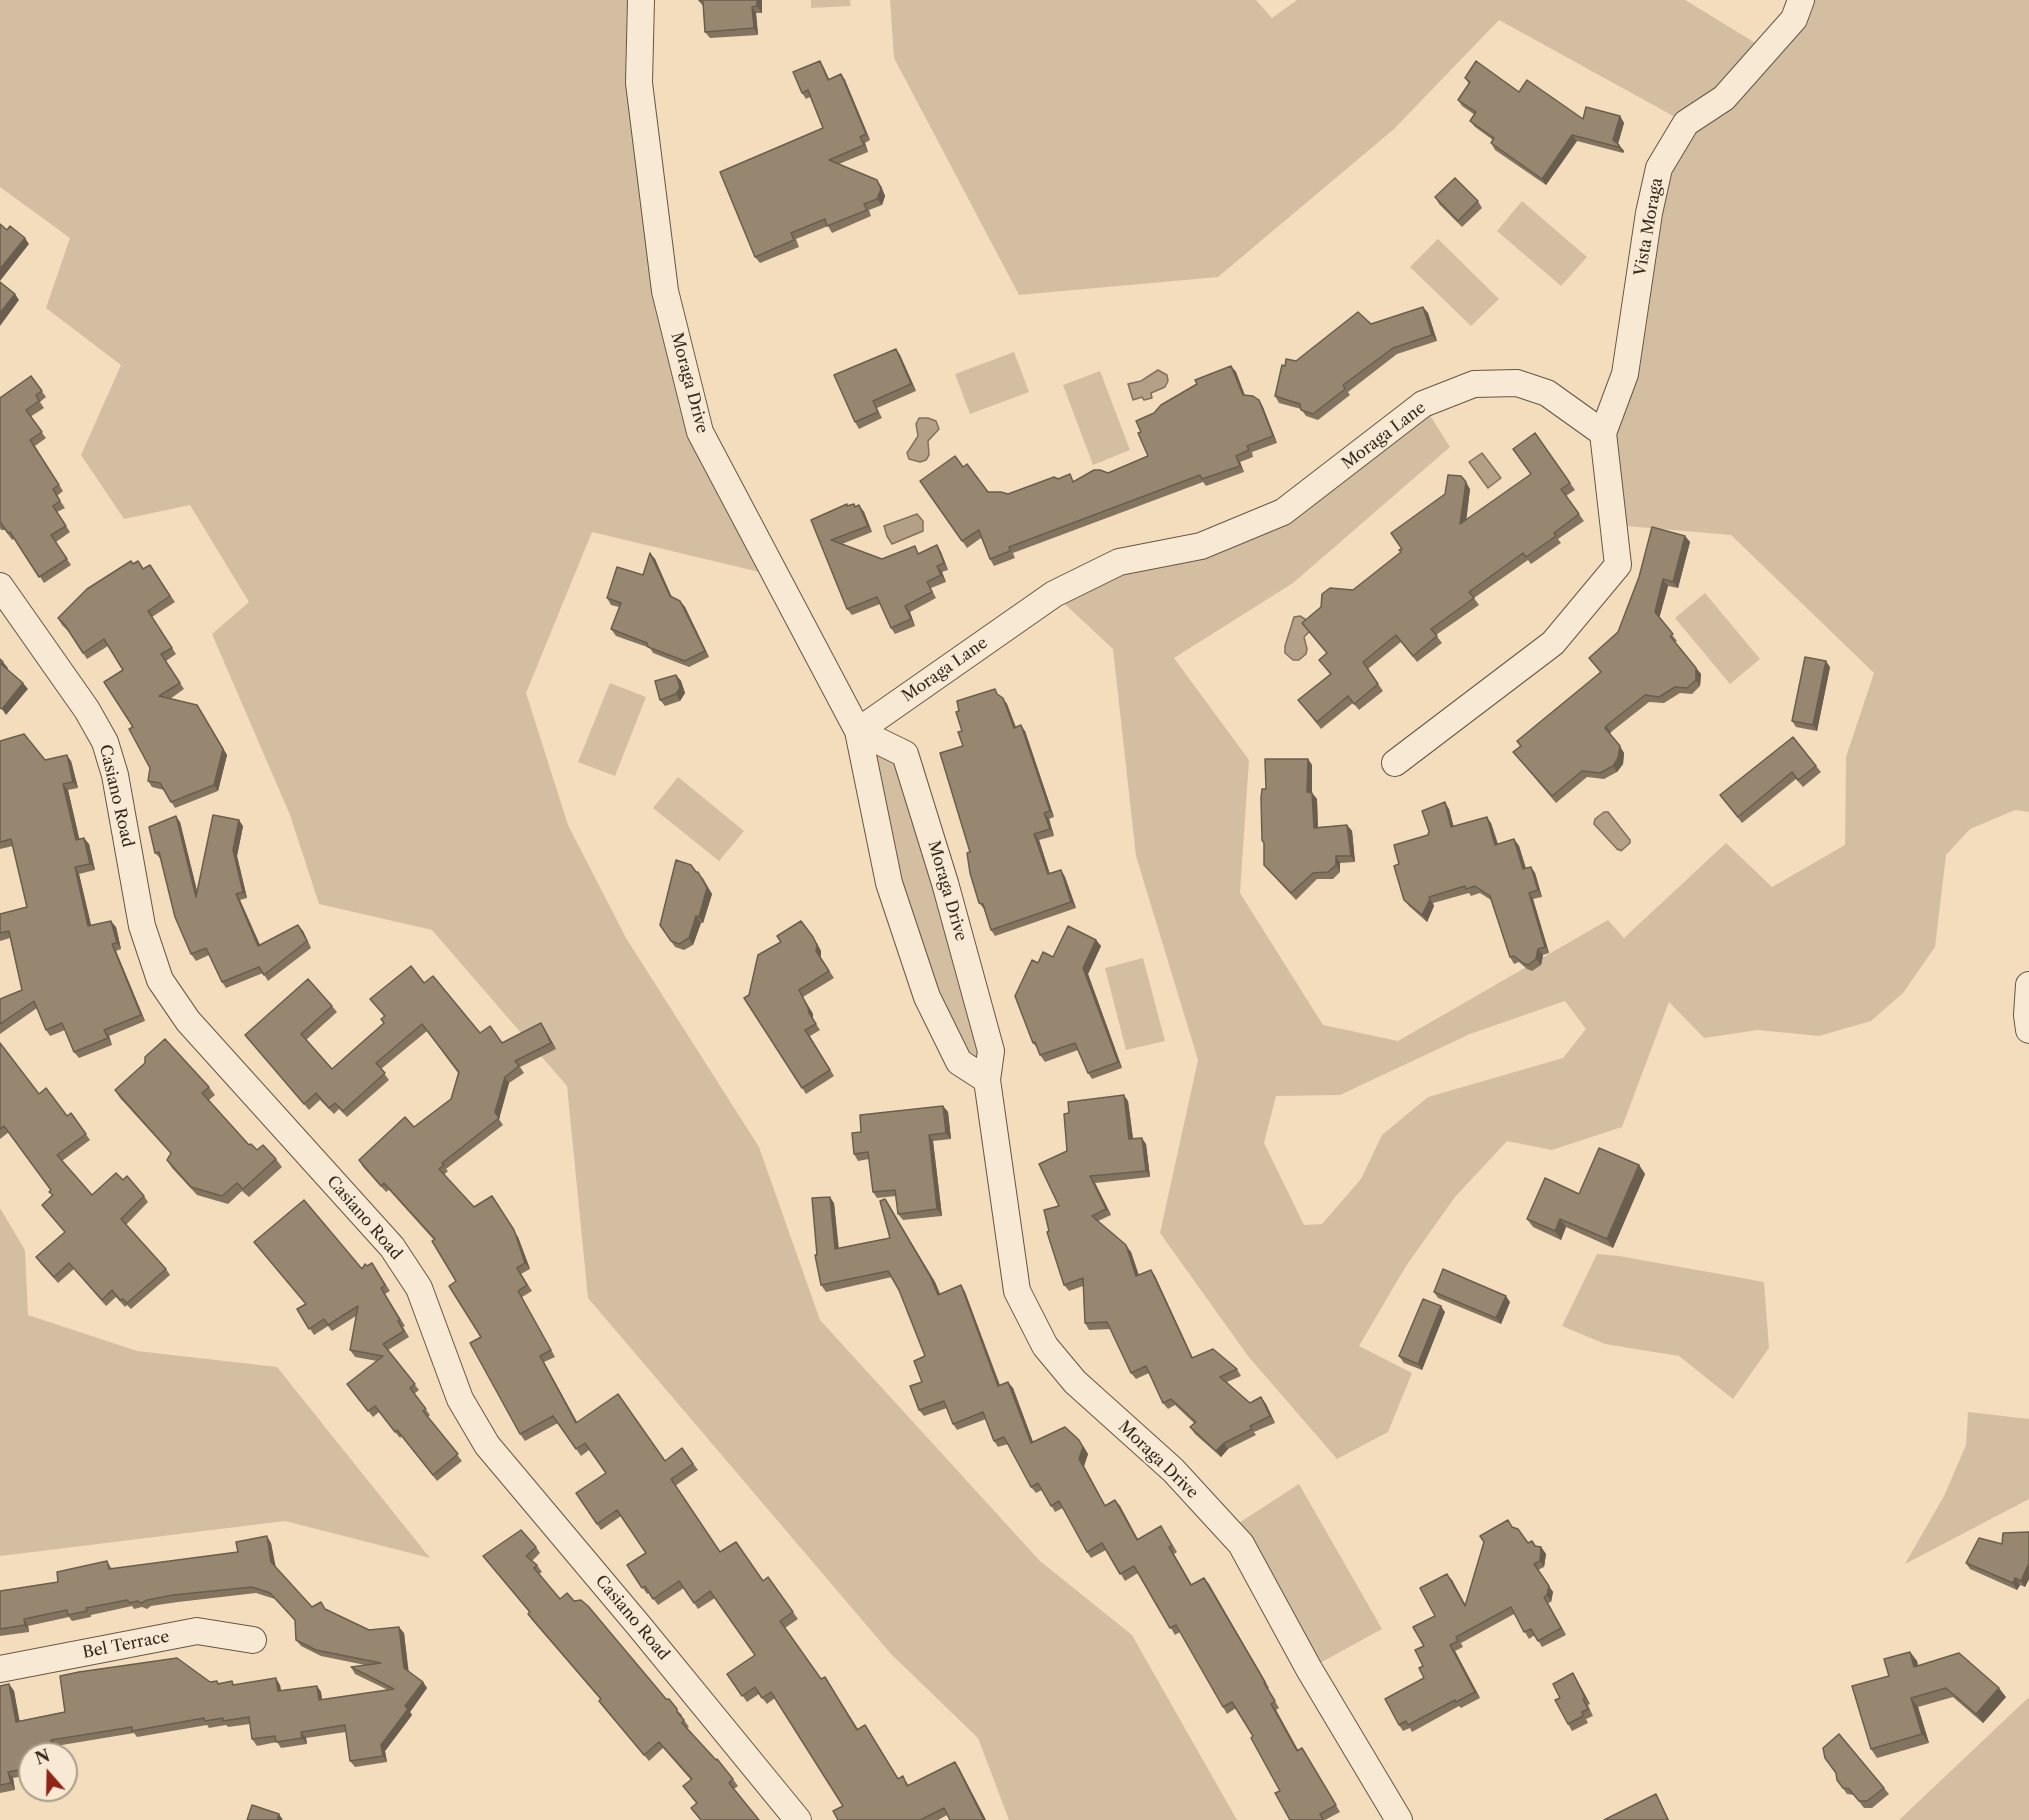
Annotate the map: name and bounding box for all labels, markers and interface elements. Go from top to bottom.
street label: Vista Moraga [1631,177,1667,277]
street label: Moraga Drive [666,331,712,435]
street label: Moraga Lane [1338,398,1430,474]
street label: Moraga Lane [899,634,991,706]
street label: Casiano Road [95,743,137,849]
street label: Moraga Drive [924,839,970,943]
street label: Casiano Road [322,1172,406,1264]
street label: Moraga Drive [1114,1417,1202,1503]
street label: Casiano Road [591,1572,673,1664]
street label: Bel Terrace [81,1627,171,1663]
north arrow [18,1742,78,1802]
text: N [33,1745,52,1769]

